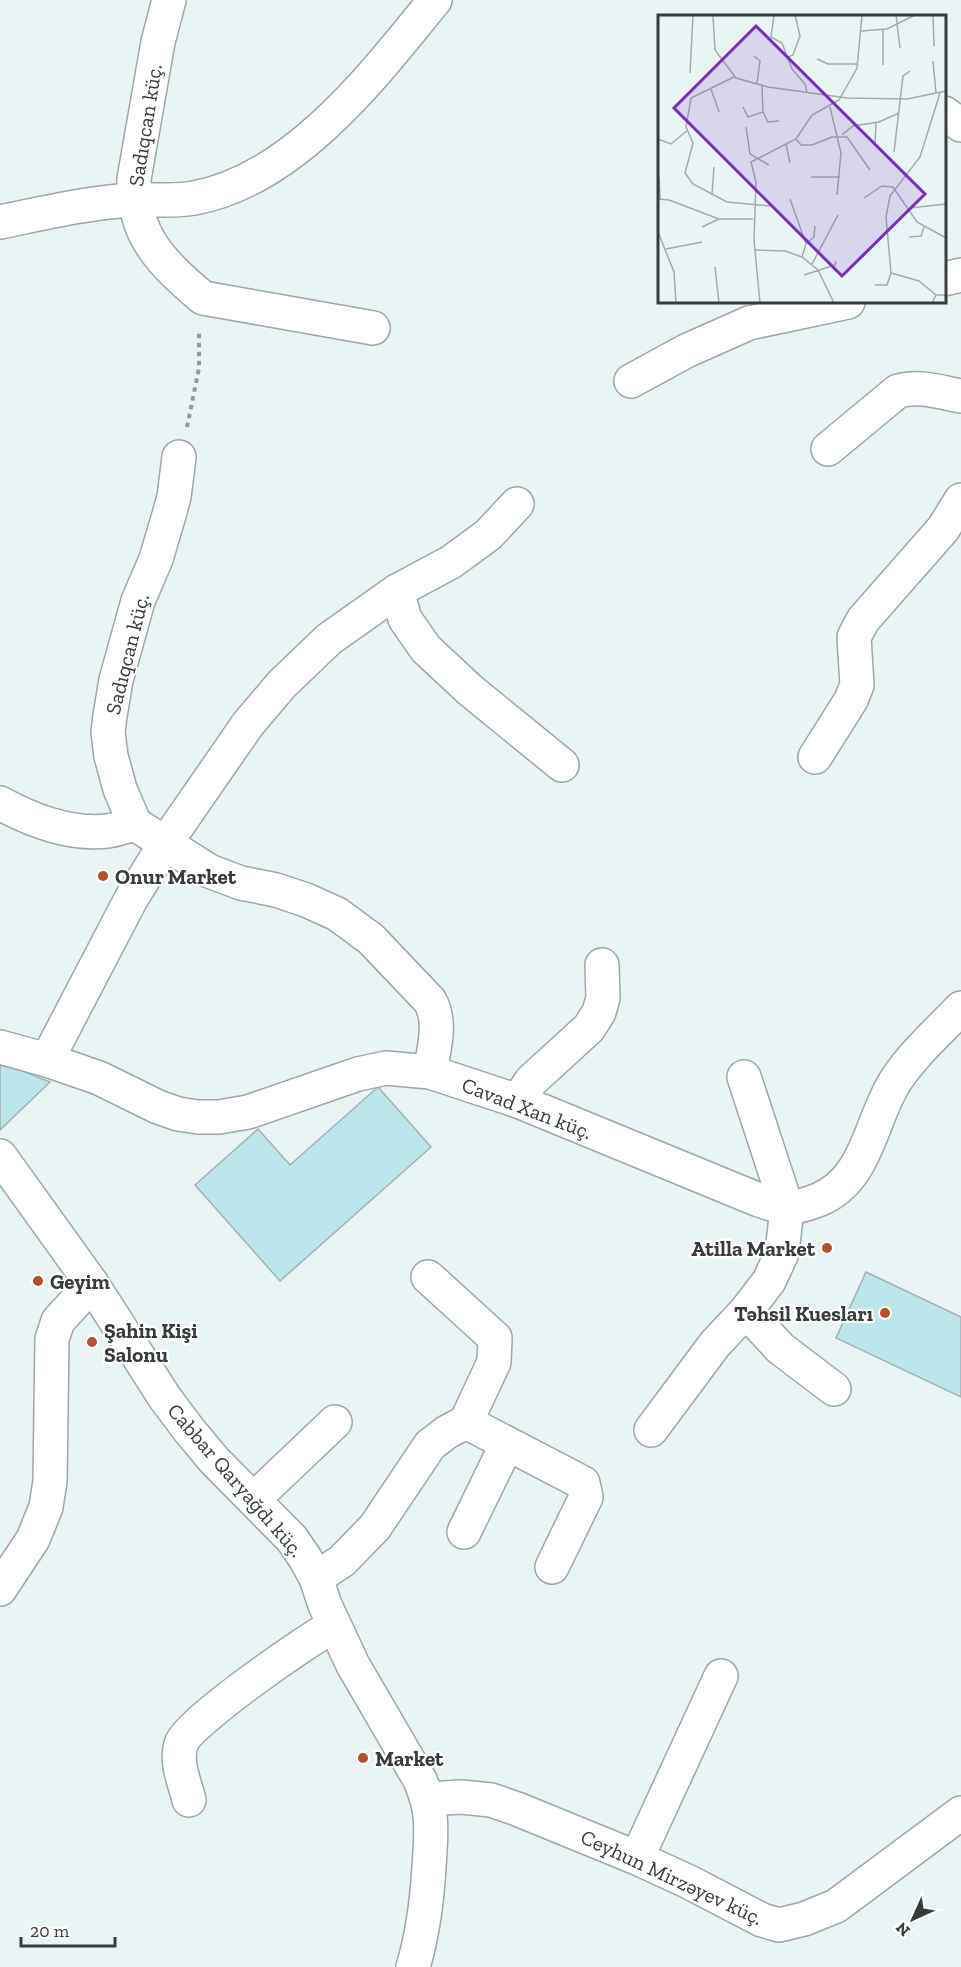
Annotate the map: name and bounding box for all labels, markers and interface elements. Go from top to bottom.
inset map [658,15,946,303]
street label: Sadıqcan küç. [123,62,167,188]
street label: Sadıqcan küç. [100,591,154,717]
place label: Onur Market [115,864,237,889]
marker: Onur Market [96,869,110,883]
street label: Cavad Xan küç. [458,1072,596,1144]
place label: Atilla Market [691,1236,816,1261]
marker: Atilla Market [820,1241,834,1255]
place label: Geyim [50,1269,111,1294]
marker: Geyim [31,1274,45,1288]
place label: Təhsil Kuesları [734,1301,873,1326]
marker: Təhsil Kuesları [878,1306,892,1320]
place label: Şahin Kişi Salonu [104,1318,198,1367]
marker: Şahin Kişi Salonu [85,1335,99,1349]
street label: Cabbar Qaryağdı küç. [163,1398,309,1562]
place label: Market [375,1746,444,1771]
marker: Market [356,1751,370,1765]
street label: Ceyhun Mirzəyev küç. [577,1824,767,1930]
north arrow [883,1889,943,1949]
scale bar [21,1910,116,1948]
text: N [892,1918,914,1940]
text: 20 m [30,1920,70,1942]

